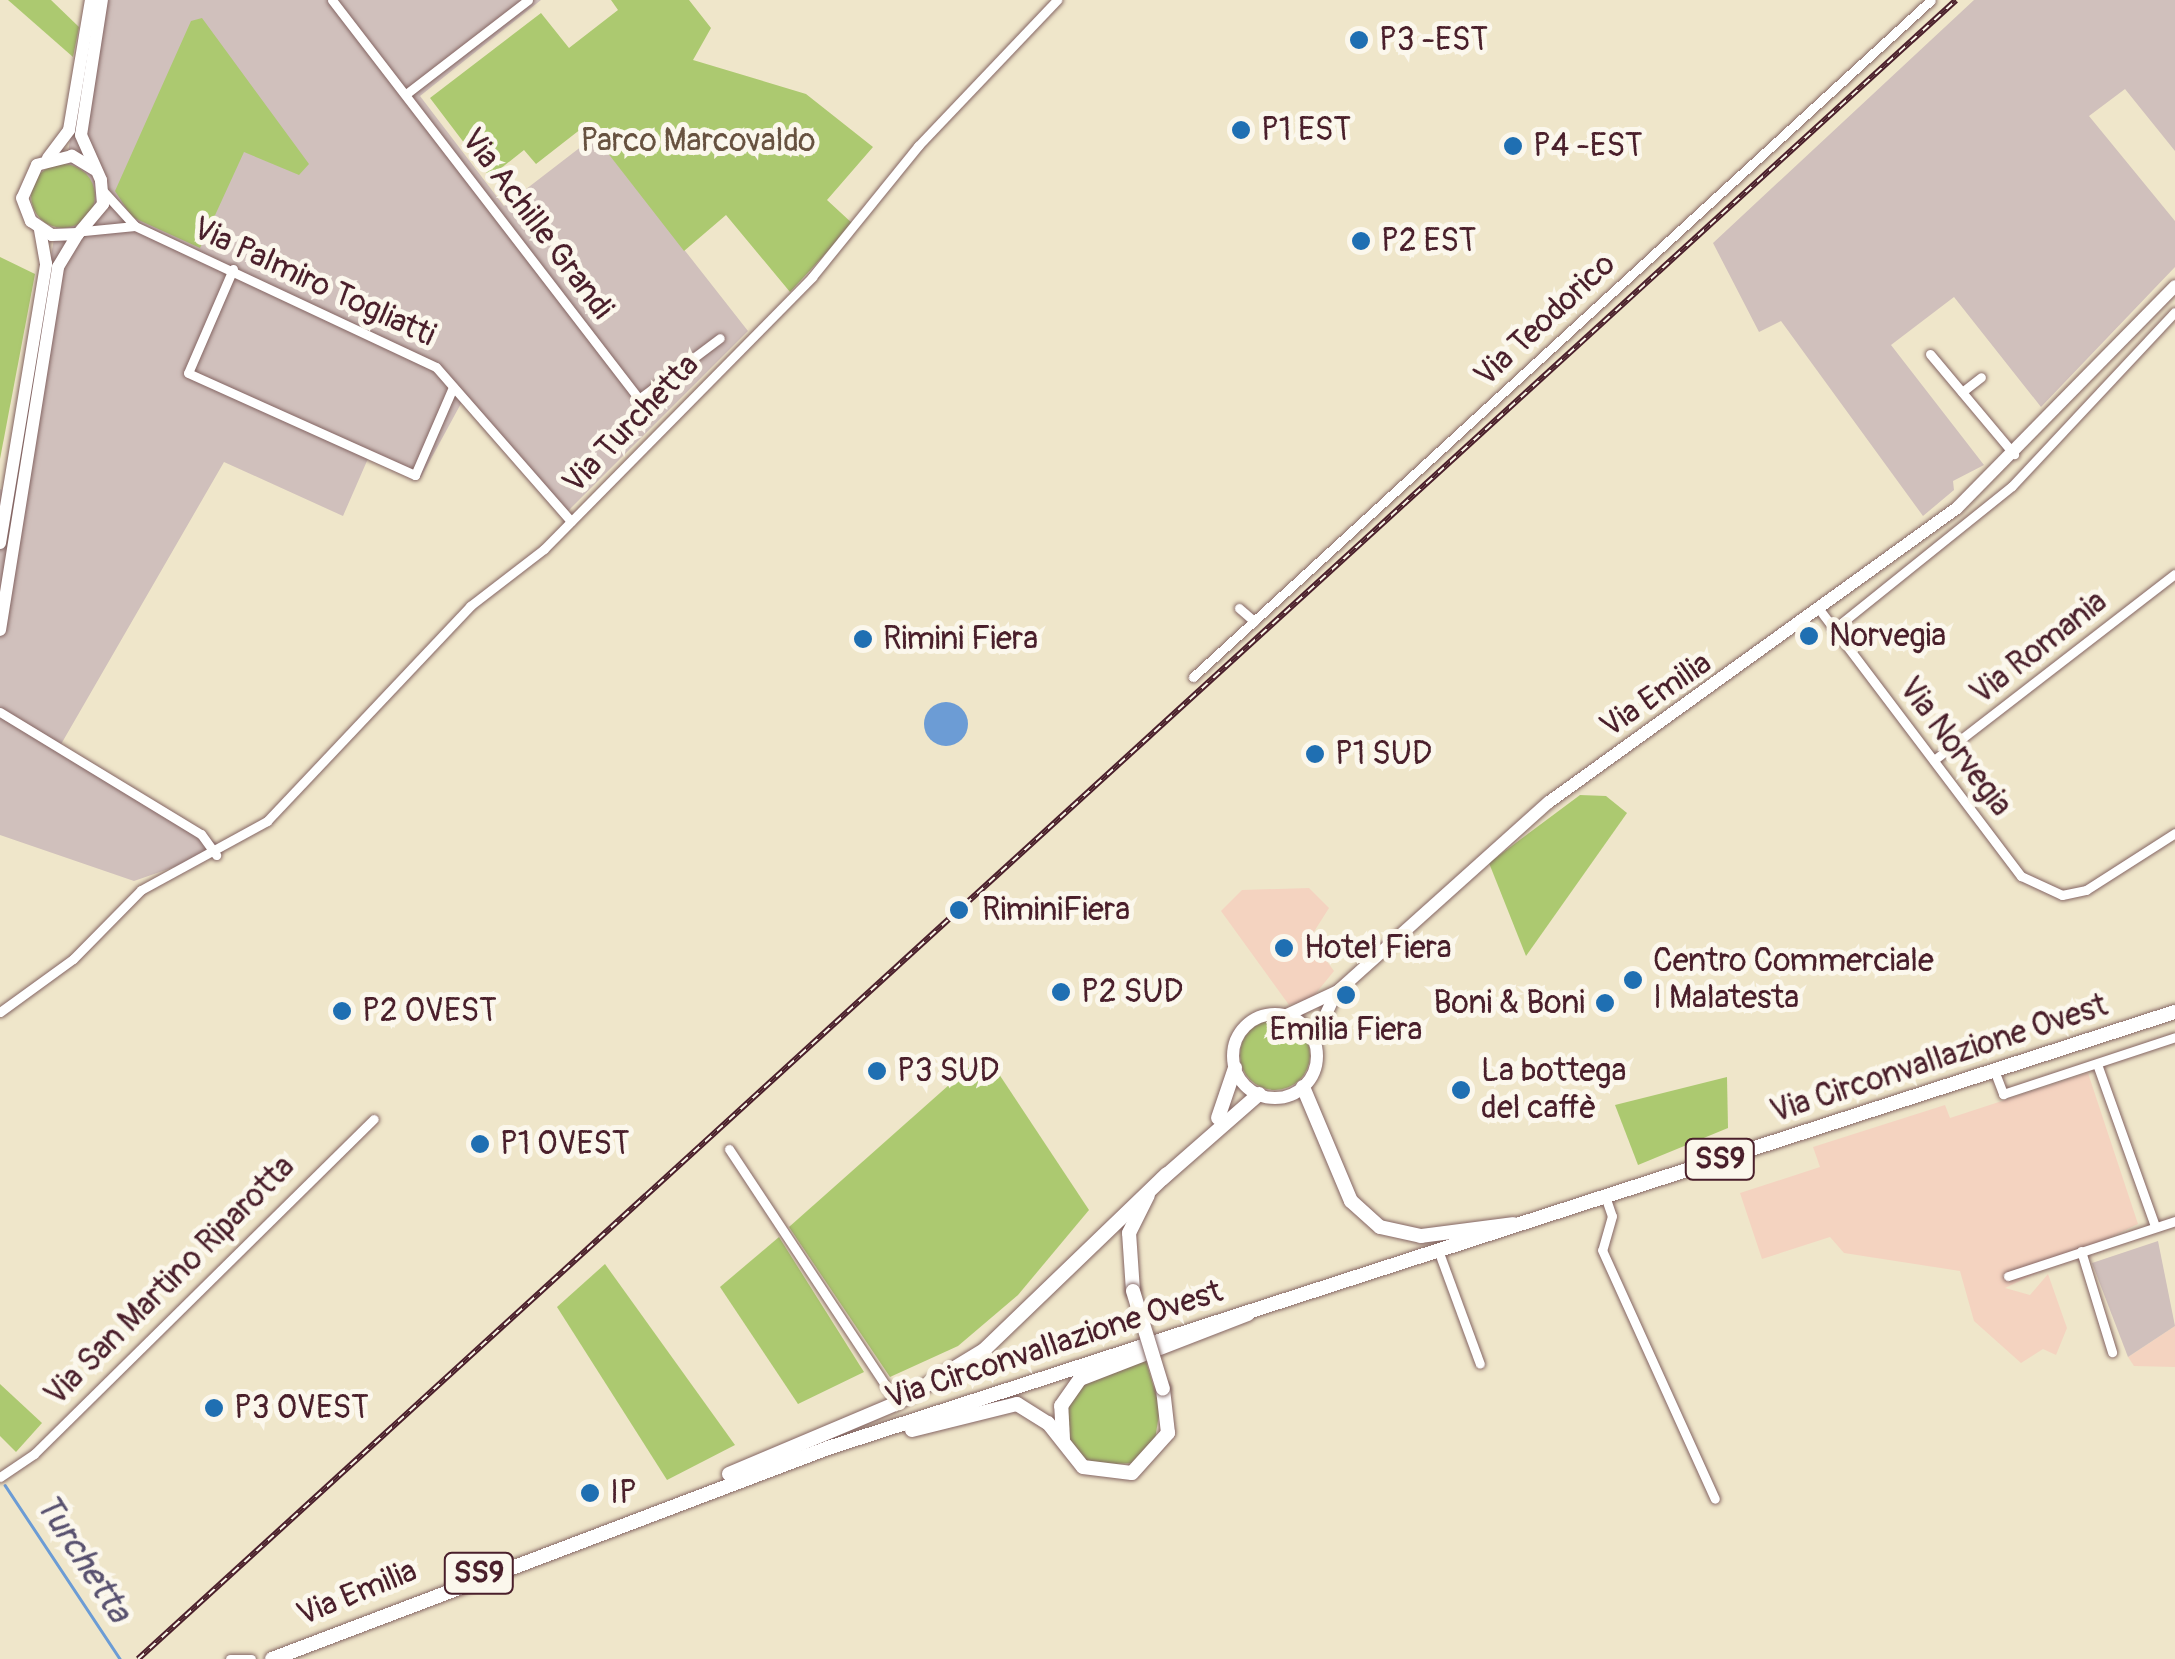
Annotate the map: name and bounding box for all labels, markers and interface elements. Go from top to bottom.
place label: P3 -EST [1379,21,1488,59]
marker: P3 -EST [1348,29,1370,51]
place label: P1 EST [1261,111,1351,149]
marker: P1 EST [1230,119,1252,141]
street label: Via Achille Grandi [453,121,621,327]
park label: Parco Marcovaldo [581,122,815,160]
place label: P4 -EST [1533,127,1643,165]
marker: P4 -EST [1502,135,1524,157]
street label: Via Palmiro Togliatti [187,209,441,355]
place label: P2 EST [1381,222,1477,260]
marker: P2 EST [1350,230,1372,252]
street label: Via Teodorico [1467,245,1623,395]
street label: Via Turchetta [555,346,707,502]
street label: Via Romania [1963,583,2115,713]
place label: Norvegia [1829,617,1946,655]
place label: Rimini Fiera [883,620,1038,658]
marker: Norvegia [1798,625,1820,647]
marker: Rimini Fiera [852,628,874,650]
street label: Via Emilia [1593,644,1719,746]
street label: Via Norvegia [1890,670,2020,824]
place label: P1 SUD [1335,735,1432,773]
marker: P1 SUD [1304,743,1326,765]
place label: RiminiFiera [982,891,1130,929]
marker: RiminiFiera [946,897,972,923]
place label: Hotel Fiera [1304,929,1452,967]
marker: Hotel Fiera [1273,937,1295,959]
place label: Centro Commerciale I Malatesta [1653,943,1934,1018]
marker: Centro Commerciale I Malatesta [1622,969,1644,991]
place label: P2 SUD [1081,973,1183,1011]
marker: P2 SUD [1050,981,1072,1003]
marker: Emilia Fiera [1335,984,1357,1006]
place label: Boni & Boni [1434,984,1585,1022]
street label: Via Circonvallazione Ovest [1766,986,2112,1132]
place label: P2 OVEST [362,992,497,1030]
marker: Boni & Boni [1594,992,1616,1014]
marker: P2 OVEST [331,1000,353,1022]
place label: Emilia Fiera [1270,1011,1422,1049]
place label: P3 SUD [897,1052,999,1090]
place label: La bottega del caffè [1481,1053,1626,1128]
marker: P3 SUD [866,1060,888,1082]
marker: La bottega del caffè [1450,1079,1472,1101]
place label: P1 OVEST [500,1125,630,1163]
marker: P1 OVEST [469,1133,491,1155]
road number: SS9 [1682,1134,1758,1184]
street label: Via San Martino Riparotta [37,1148,303,1414]
street label: Via Circonvallazione Ovest [881,1272,1227,1418]
place label: P3 OVEST [234,1389,369,1427]
marker: P3 OVEST [203,1397,225,1419]
place label: IP [610,1474,637,1512]
marker: IP [579,1482,601,1504]
water label: Turchetta [26,1486,140,1630]
road number: SS9 [442,1548,516,1598]
street label: Via Emilia [292,1552,422,1634]

